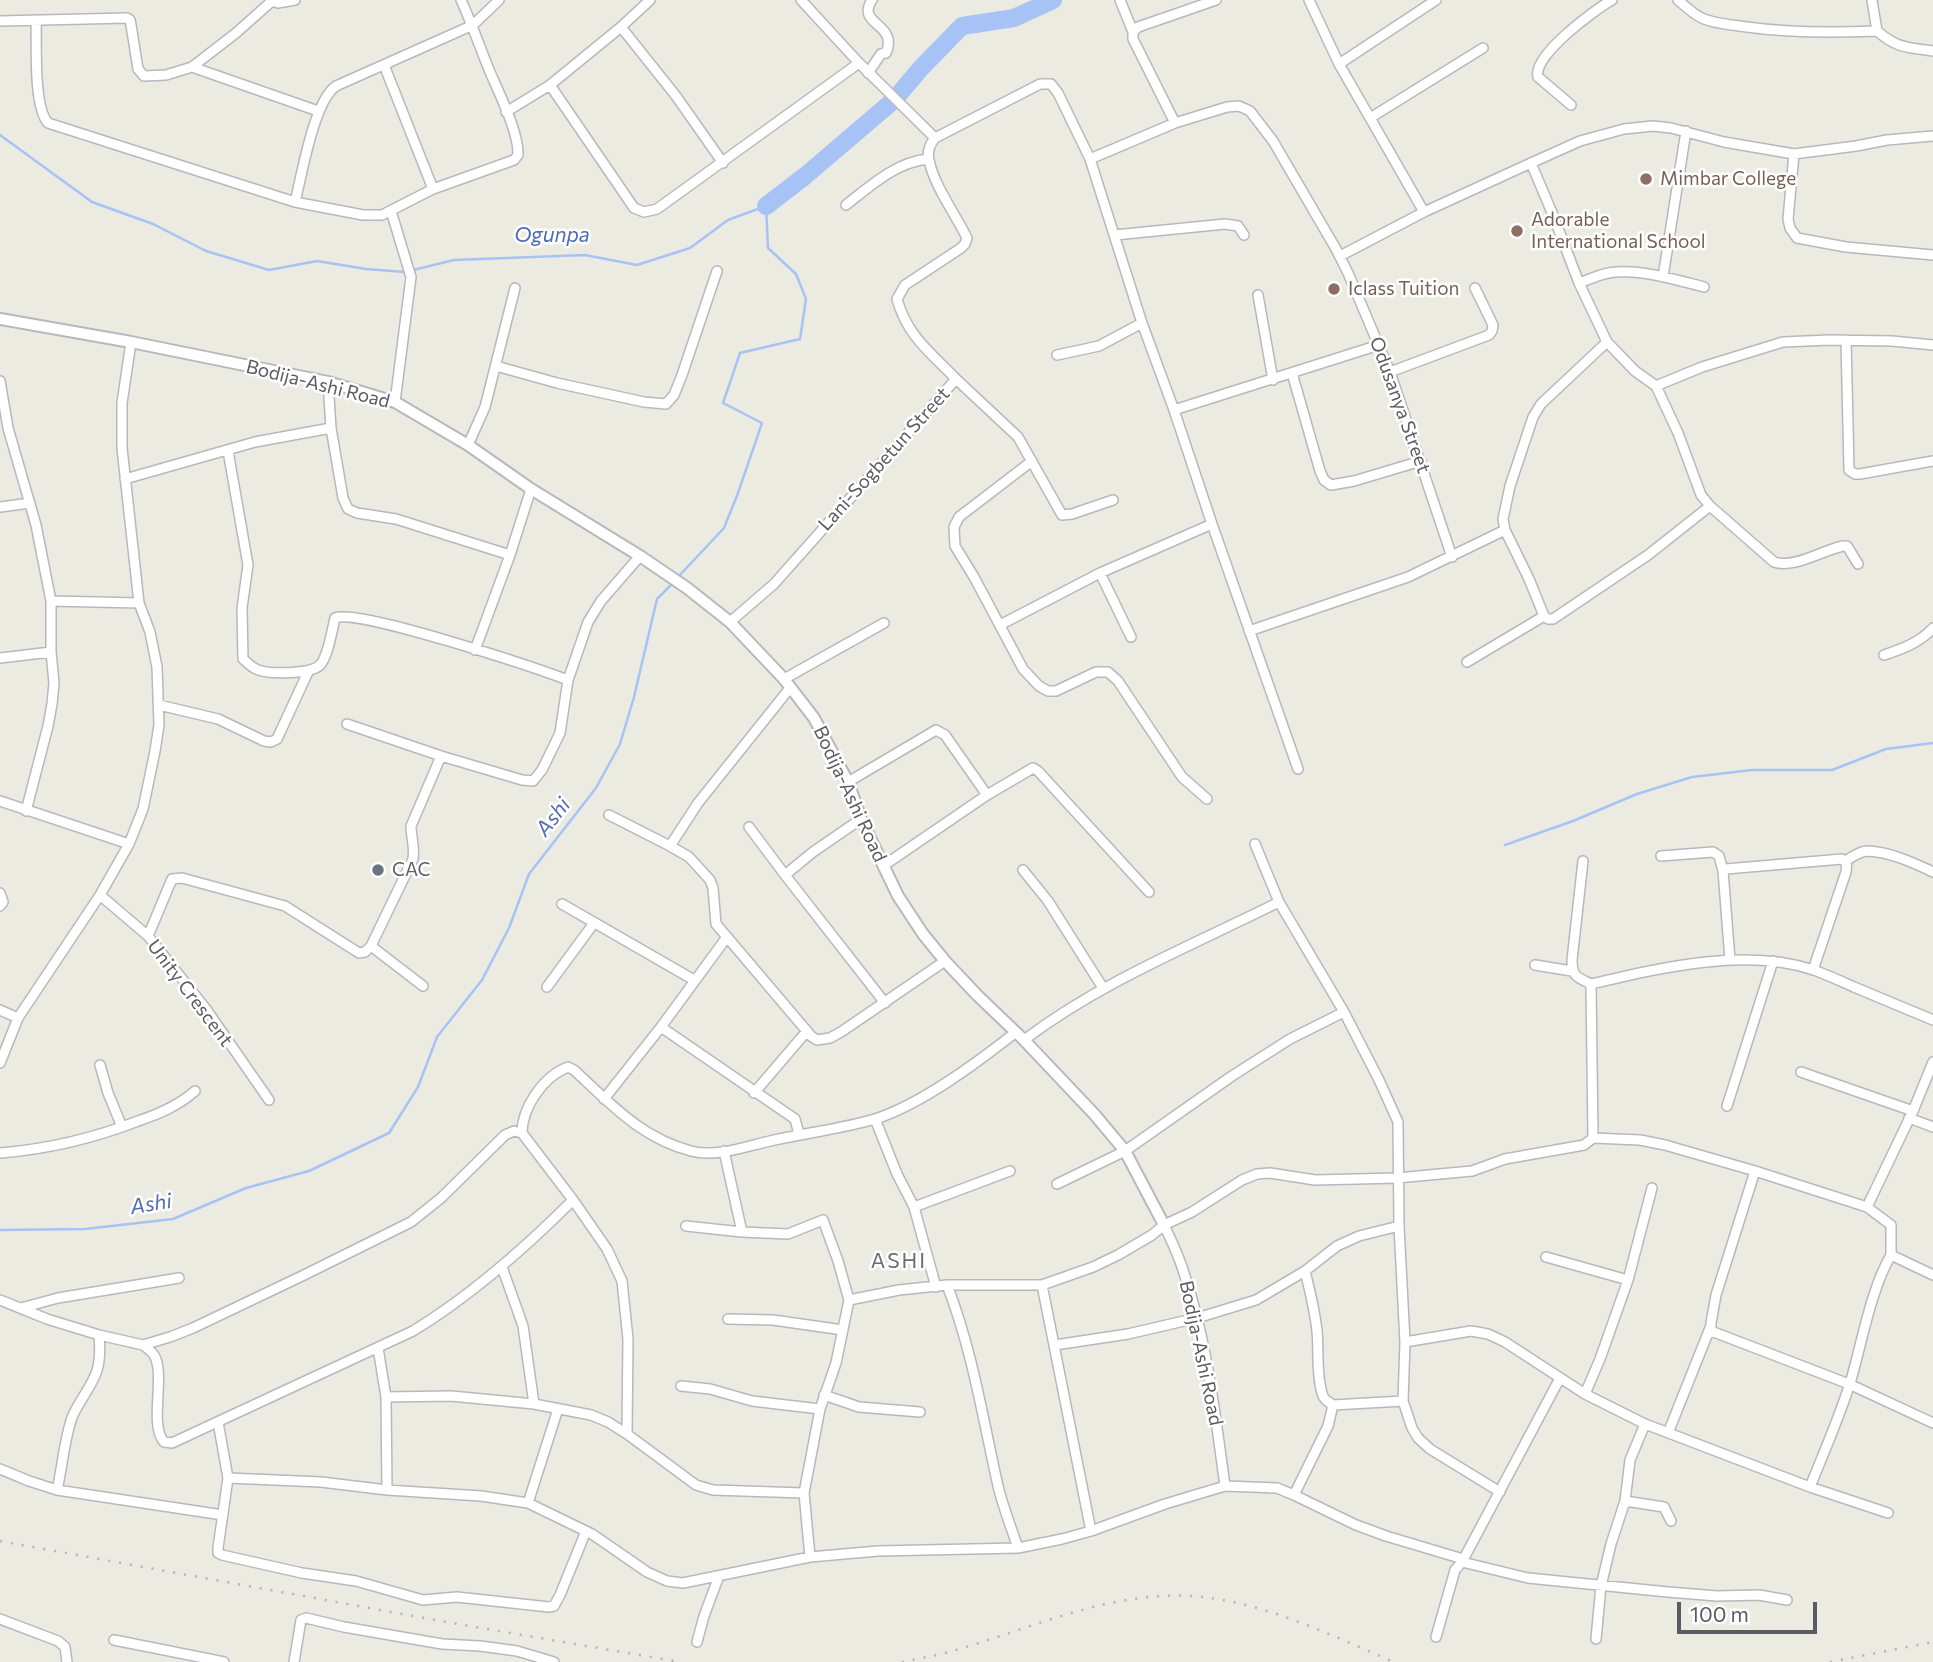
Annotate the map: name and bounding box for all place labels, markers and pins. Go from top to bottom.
place label: Mimbar College [1660,168,1796,190]
marker: Mimbar College [1638,171,1654,187]
place label: Adorable International School [1531,209,1706,253]
marker: Adorable International School [1509,223,1525,239]
place label: Iclass Tuition [1348,278,1459,300]
marker: Iclass Tuition [1326,281,1342,297]
place label: CAC [392,859,431,881]
marker: CAC [370,862,386,878]

